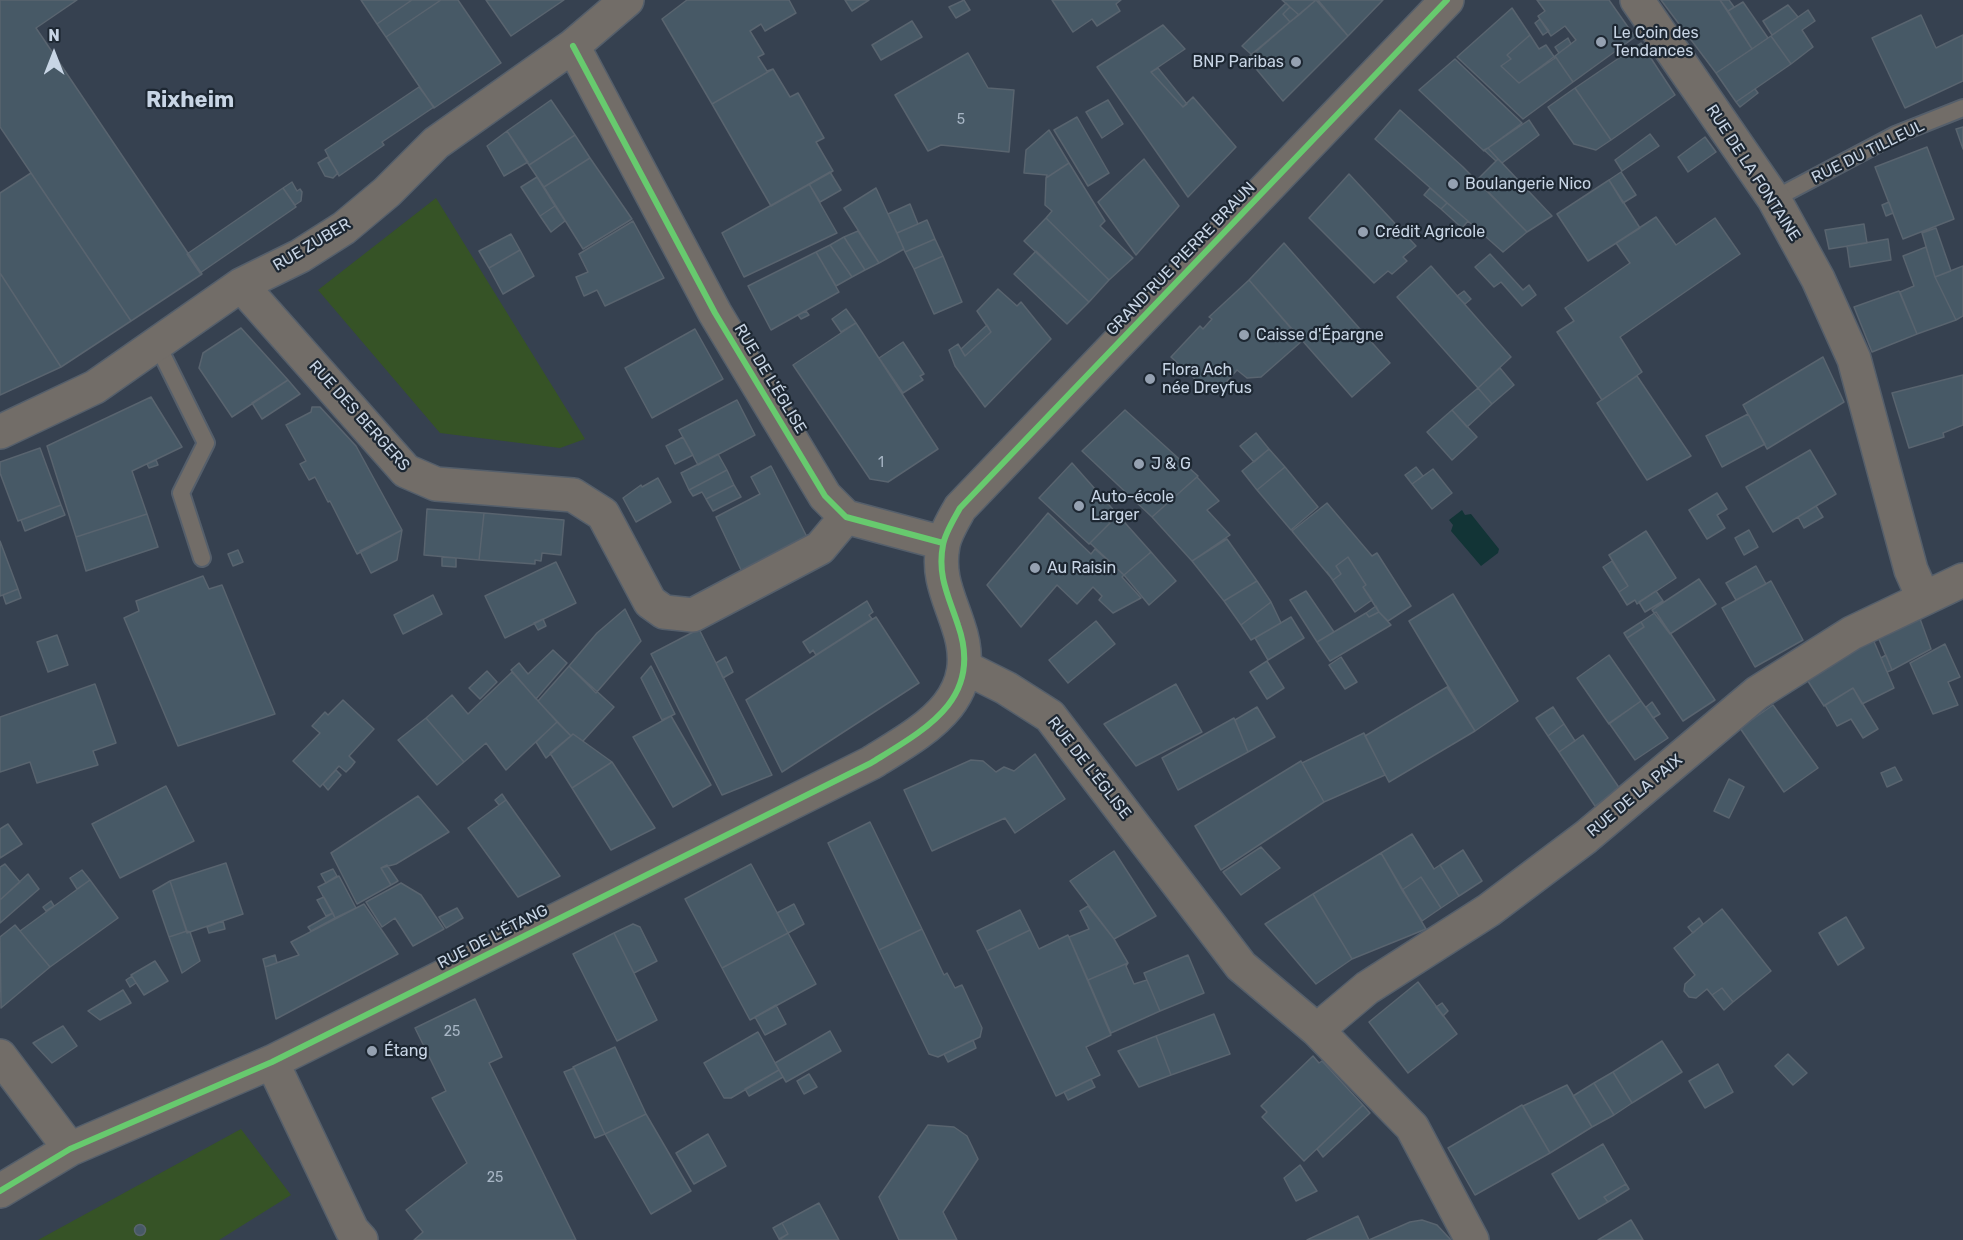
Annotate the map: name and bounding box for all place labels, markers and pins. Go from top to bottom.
place label: Le Coin des Tendances [1613,23,1699,61]
marker: Le Coin des Tendances [1594,35,1608,49]
place label: BNP Paribas [1193,52,1284,72]
marker: BNP Paribas [1289,55,1303,69]
place label: Boulangerie Nico [1465,174,1591,194]
marker: Boulangerie Nico [1446,177,1460,191]
place label: Crédit Agricole [1375,222,1485,242]
marker: Crédit Agricole [1356,225,1370,239]
place label: Caisse d'Épargne [1256,325,1384,345]
marker: Caisse d'Épargne [1237,328,1251,342]
place label: Flora Ach née Dreyfus [1162,360,1252,398]
marker: Flora Ach née Dreyfus [1143,372,1157,386]
place label: J & G [1151,454,1191,474]
marker: J & G [1132,457,1146,471]
place label: Auto-école Larger [1091,487,1174,525]
marker: Auto-école Larger [1072,499,1086,513]
place label: Au Raisin [1047,558,1116,578]
marker: Au Raisin [1028,561,1042,575]
place label: Étang [384,1041,428,1061]
marker: Étang [365,1044,379,1058]

